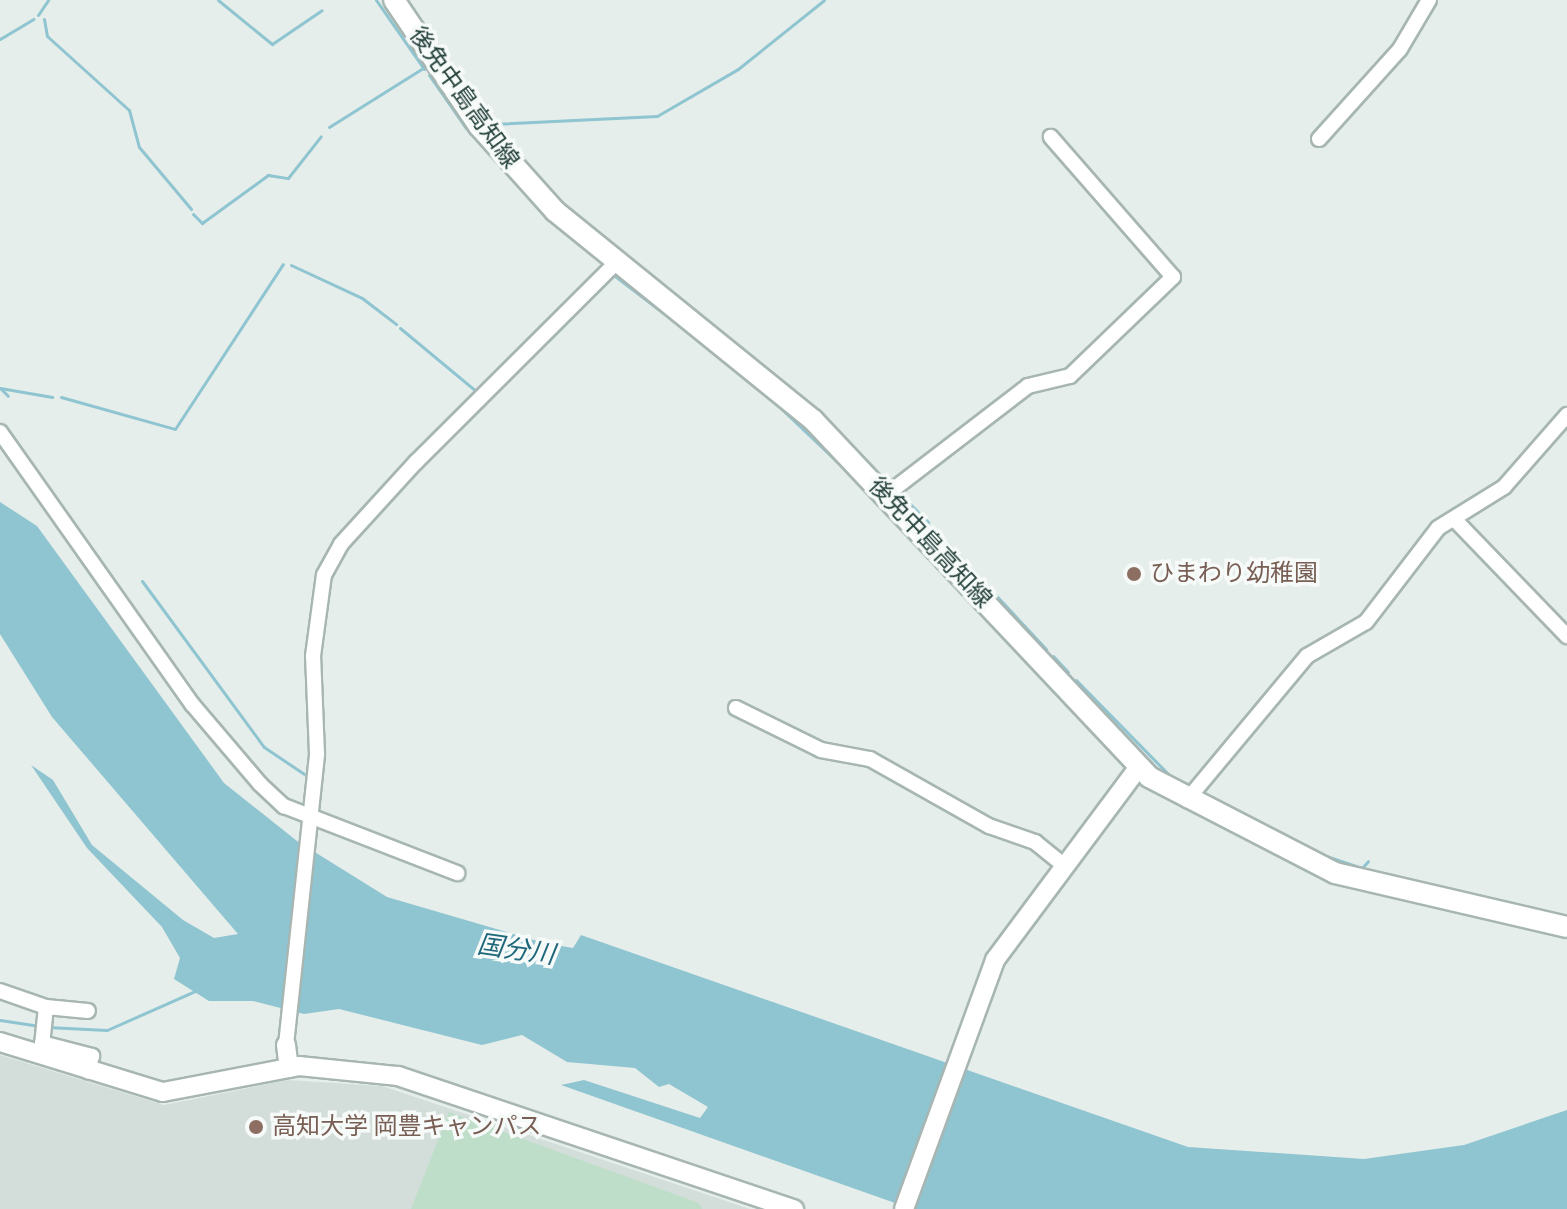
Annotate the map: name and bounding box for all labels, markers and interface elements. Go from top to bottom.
street label: 後免中島高知線 [403,22,525,174]
street label: 後免中島高知線 [862,472,998,614]
place label: ひまわり幼稚園 [1150,560,1318,588]
marker: ひまわり幼稚園 [1125,565,1143,583]
water label: 国分川 [475,929,557,971]
place label: 高知大学 岡豊キャンパス [272,1113,542,1141]
marker: 高知大学 岡豊キャンパス [247,1118,265,1136]

